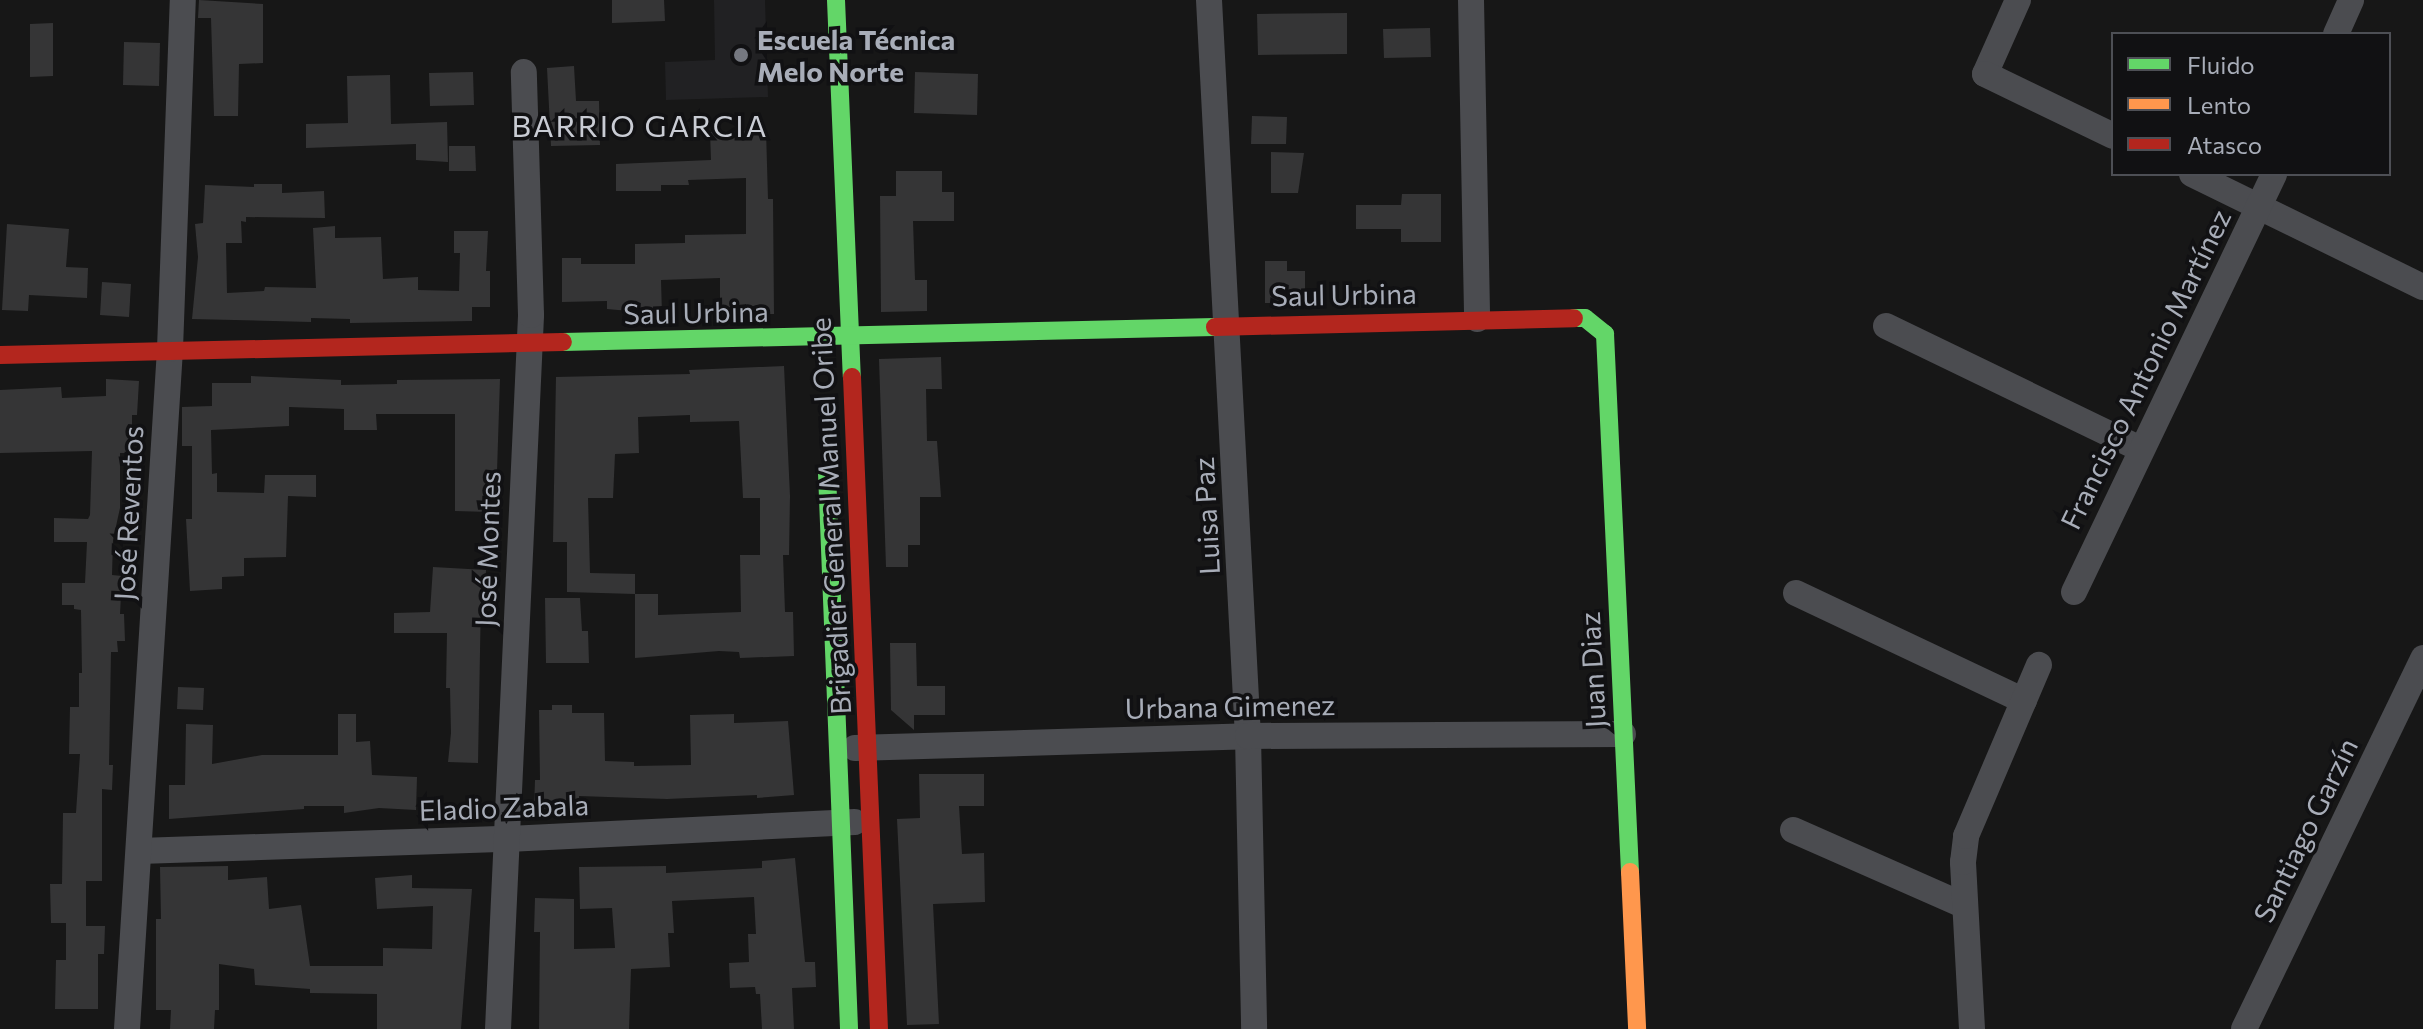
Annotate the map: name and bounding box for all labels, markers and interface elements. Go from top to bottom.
place label: Escuela Técnica Melo Norte [757,22,955,88]
legend [2111,32,2391,176]
marker: Escuela Técnica Melo Norte [732,46,750,64]
text: Fluido [2187,50,2255,79]
text: Lento [2187,90,2251,119]
district label: BARRIO GARCIA [512,107,768,143]
text: Atasco [2187,130,2262,159]
street label: Francisco Antonio Martínez [2053,204,2237,534]
street label: Saul Urbina [1271,276,1417,312]
street label: Saul Urbina [623,294,769,330]
street label: Brigadier General Manuel Oribe [803,317,857,715]
street label: José Reventos [107,425,149,601]
street label: Luisa Paz [1186,456,1226,576]
street label: José Montes [467,471,507,627]
street label: Juan Diaz [1572,611,1612,729]
street label: Urbana Gimenez [1124,687,1336,725]
street label: Santiago Garzín [2246,732,2364,928]
street label: Eladio Zabala [418,787,590,827]

